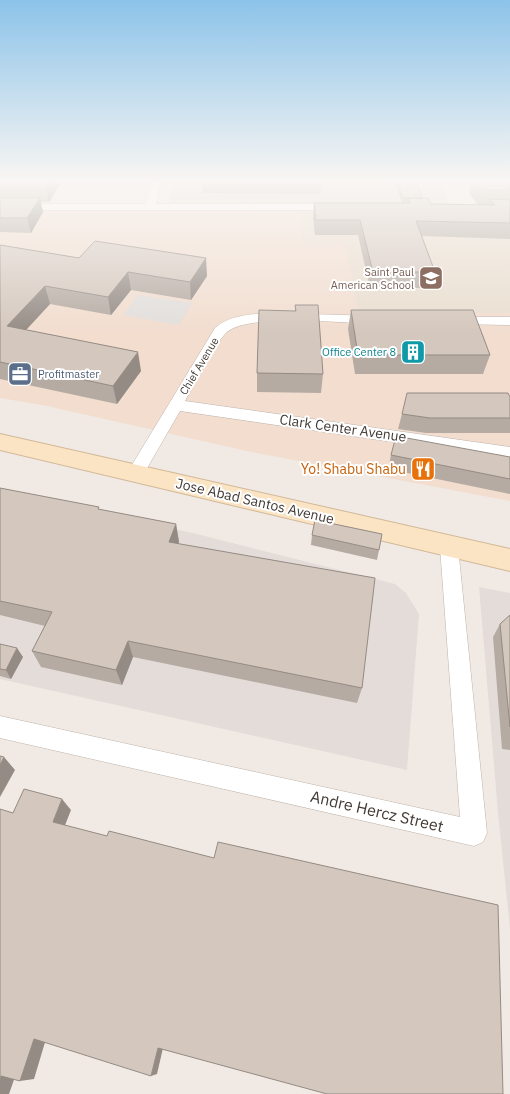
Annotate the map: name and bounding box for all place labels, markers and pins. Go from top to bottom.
place label: Saint Paul American School [331,265,414,292]
school or university icon: Saint Paul American School [418,265,444,291]
building icon: Office Center 8 [400,339,426,365]
place label: Office Center 8 [322,345,396,359]
office icon: Profitmaster [7,361,33,387]
place label: Profitmaster [38,367,99,381]
restaurant icon: Yo! Shabu Shabu [410,456,436,482]
place label: Yo! Shabu Shabu [301,460,406,478]

